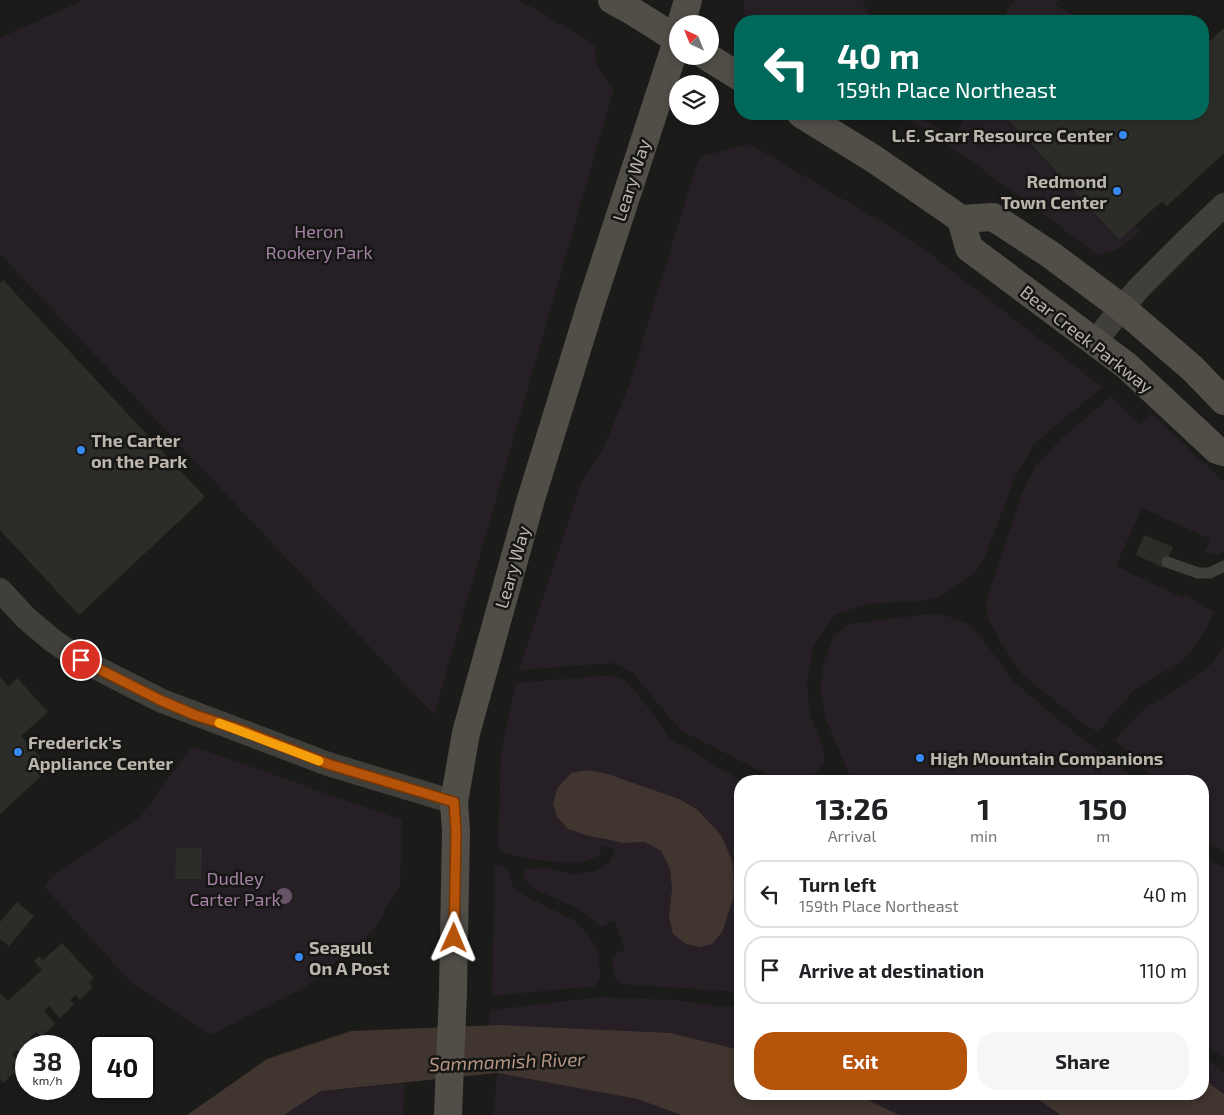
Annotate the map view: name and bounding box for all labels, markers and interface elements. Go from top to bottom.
north arrow [669,15,719,65]
map controls [669,15,719,125]
text: 40 m [837,34,920,76]
icon: left [754,35,819,100]
button: layers [669,75,719,125]
text: 159th Place Northeast [837,76,1057,102]
place label: L.E. Scarr Resource Center [891,124,1113,146]
marker: L.E. Scarr Resource Center [1117,129,1129,141]
street label: Leary Way [607,136,655,224]
place label: Redmond Town Center [1001,170,1107,213]
marker: Redmond Town Center [1111,185,1123,197]
park label: Heron Rookery Park [265,220,373,263]
street label: Bear Creek Parkway [1016,280,1158,398]
place label: The Carter on the Park [91,429,187,472]
marker: The Carter on the Park [75,444,87,456]
street label: Leary Way [490,523,534,611]
pin [60,639,102,681]
icon: arrive [67,646,95,674]
place label: Frederick's Appliance Center [28,731,173,774]
marker: Frederick's Appliance Center [12,746,24,758]
place label: High Mountain Companions [930,747,1163,769]
marker: High Mountain Companions [914,752,926,764]
text: 13:26 [816,790,888,826]
text: 1 [977,790,990,826]
text: 150 [1079,790,1127,826]
text: Arrival [828,826,876,845]
text: min [970,826,997,845]
text: m [1096,826,1110,845]
park label: Dudley Carter Park [189,867,281,910]
text: Turn left [799,873,876,896]
icon: left [756,880,784,908]
text: 40 m [1143,883,1187,906]
text: 159th Place Northeast [799,896,959,915]
position arrow [427,911,479,963]
place label: Seagull On A Post [309,936,390,979]
marker: Seagull On A Post [293,951,305,963]
icon: arrive [756,956,784,984]
text: Arrive at destination [799,959,984,982]
text: 110 m [1140,959,1187,982]
button: Exit [754,1032,967,1090]
button: Share [977,1032,1189,1090]
speed limit sign: 40 [90,1035,155,1100]
text: 38 [33,1046,62,1076]
water label: Sammamish River [429,1047,586,1075]
text: km/h [33,1073,62,1087]

